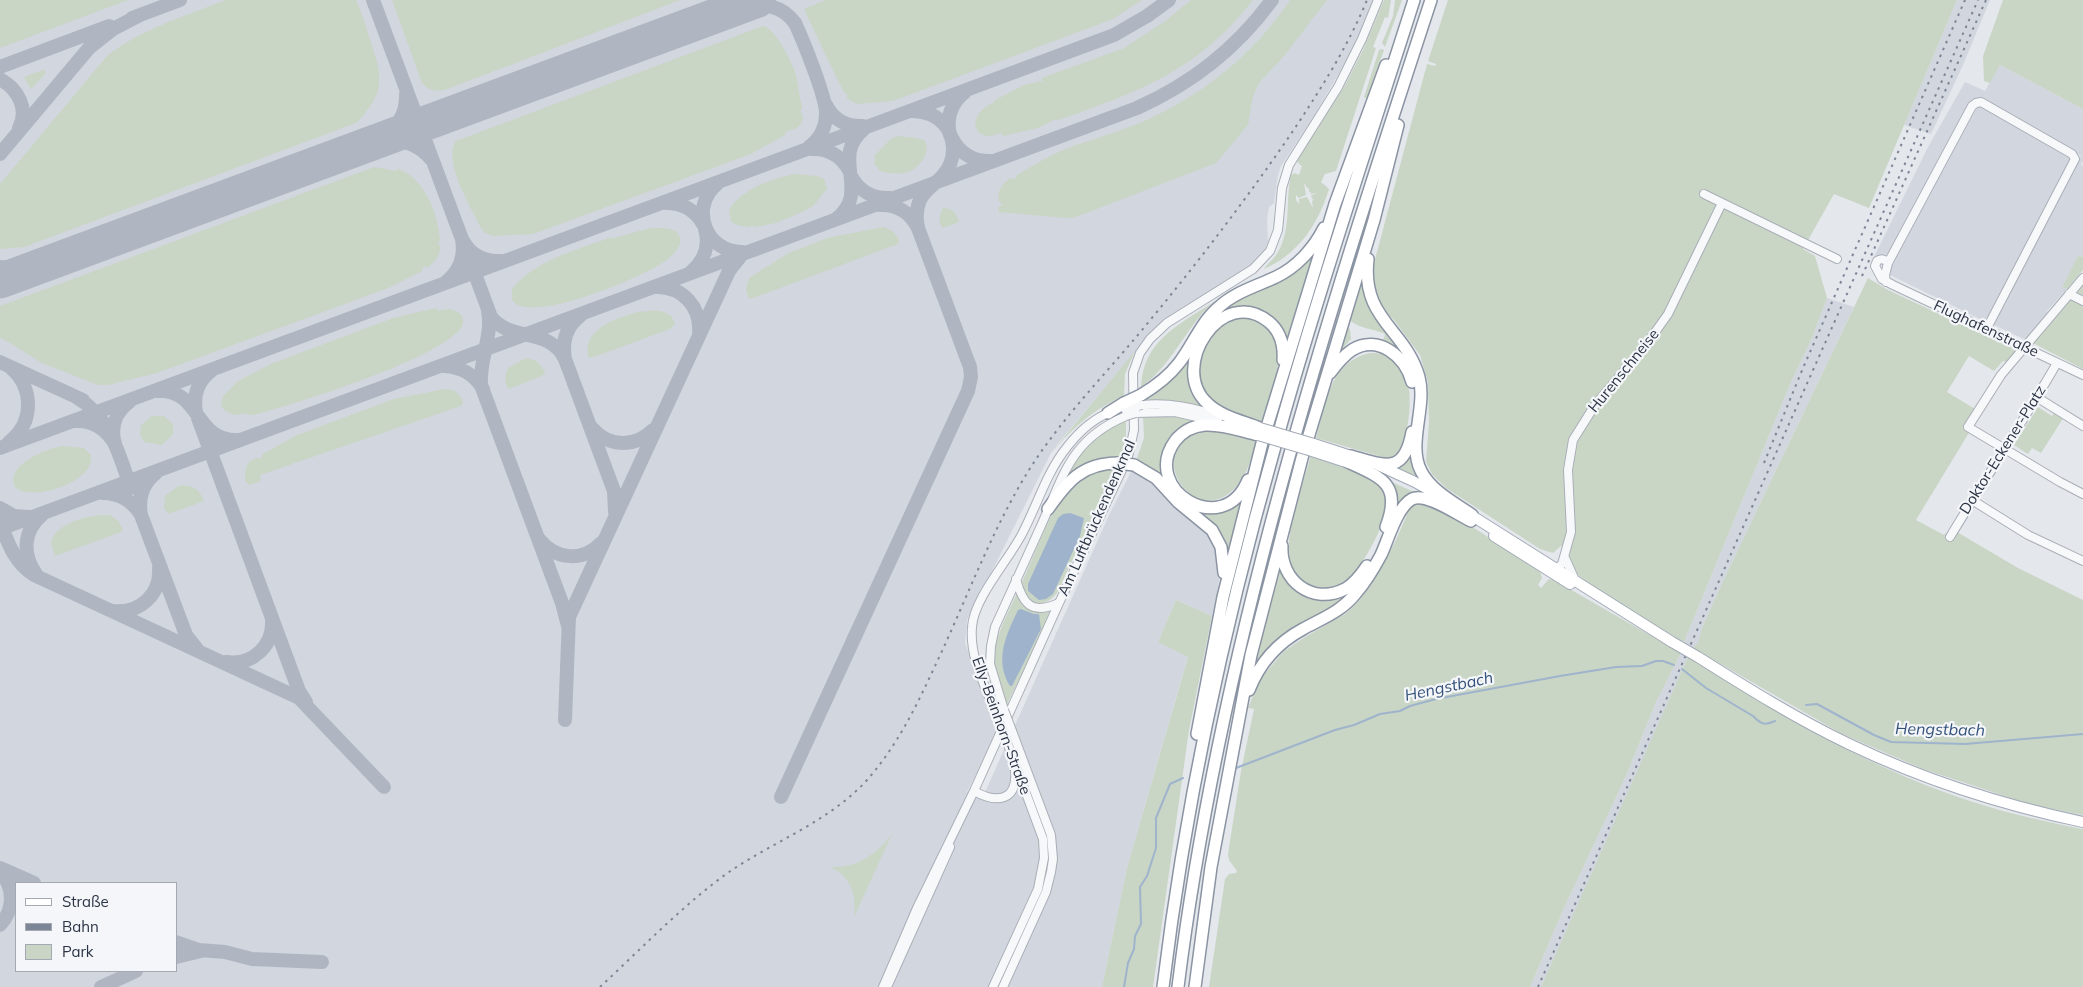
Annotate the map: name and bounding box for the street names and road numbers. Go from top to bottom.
street label: Flughafenstraße [1931,297,2041,361]
street label: Hurenschneise [1585,326,1663,416]
street label: Doktor-Eckener-Platz [1956,382,2050,518]
street label: Am Luftbrückendenkmal [1054,437,1140,599]
street label: Elly-Beinhorn-Straße [968,655,1034,797]

